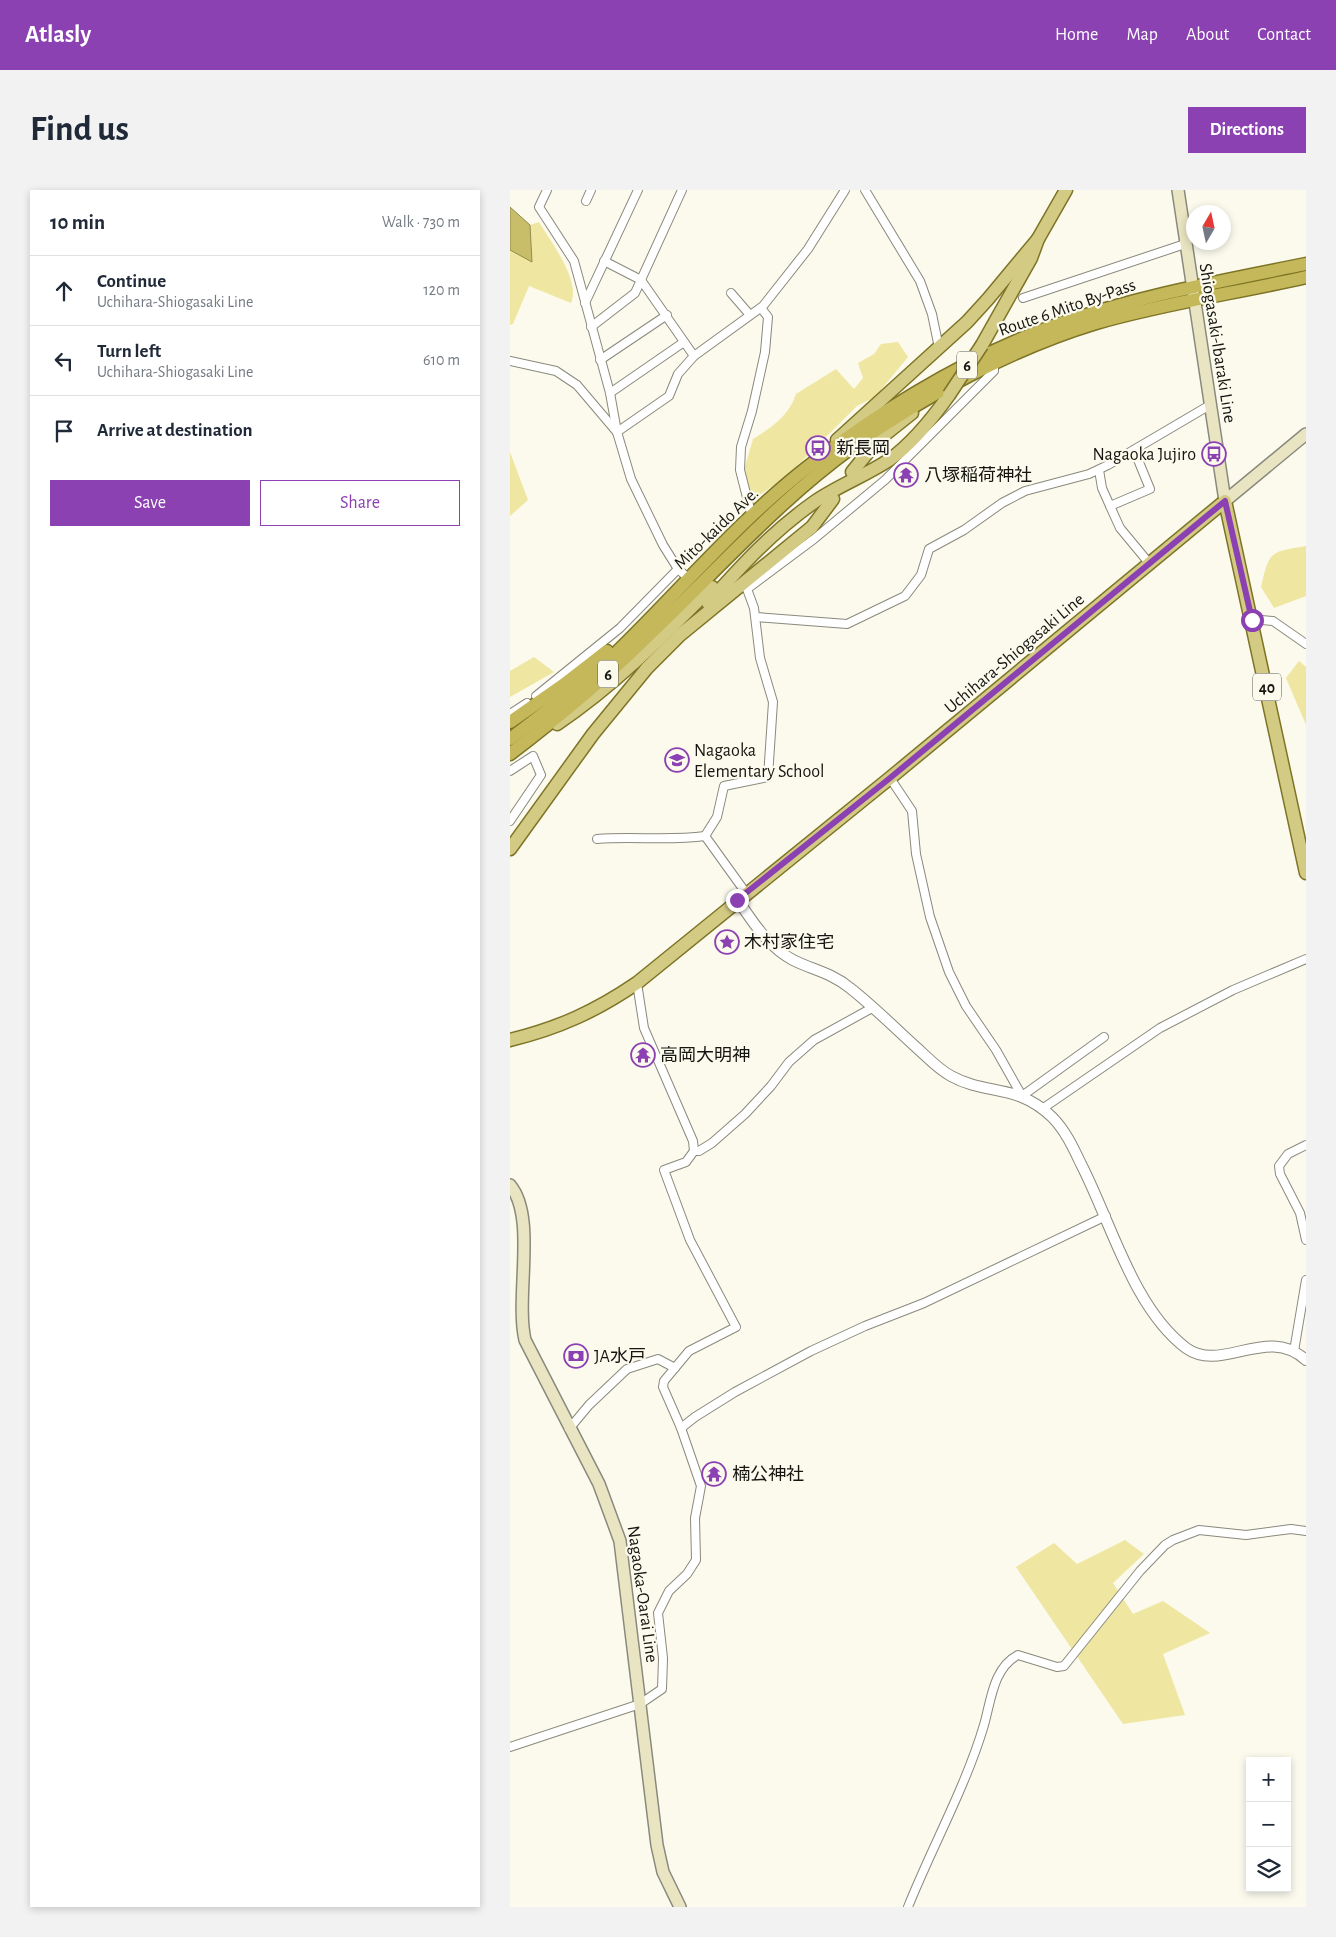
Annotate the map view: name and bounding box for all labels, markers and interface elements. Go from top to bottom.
text: Atlasly [25,23,91,47]
text: Home [1055,26,1098,44]
text: Map [1126,26,1158,44]
text: About [1186,26,1229,44]
text: Contact [1257,26,1311,44]
button: Directions [1188,107,1306,153]
text: Find us [30,112,129,147]
north arrow [1186,205,1231,250]
text: 10 min [50,212,105,233]
text: Walk · 730 m [382,214,460,230]
street label: Shiogasaki-Ibaraki Line [1196,262,1239,424]
text: Continue [97,272,166,291]
street label: Route 6 Mito By-Pass [996,276,1138,340]
icon: ahead [50,277,78,305]
text: 120 m [423,282,460,298]
text: Uchihara-Shiogasaki Line [97,294,253,310]
text: Turn left [97,342,161,361]
icon: left [50,347,78,375]
text: 610 m [423,352,460,368]
road number: 6 [957,352,977,378]
text: Uchihara-Shiogasaki Line [97,364,253,380]
icon: arrive [50,417,78,445]
text: Arrive at destination [97,421,253,440]
bus stop icon: 新長岡 [805,435,831,461]
place label: 新長岡 [836,439,890,458]
bus stop icon: Nagaoka Jujiro [1201,441,1227,467]
place label: Nagaoka Jujiro [1093,446,1196,464]
temple icon: 八塚稲荷神社 [893,462,919,488]
place label: 八塚稲荷神社 [924,466,1032,485]
button: Save [50,480,250,526]
button: Share [260,480,460,526]
street label: Mito-kaido Ave. [671,484,762,573]
street label: Uchihara-Shiogasaki Line [941,590,1088,717]
route start [1241,609,1264,632]
road number: 6 [598,660,618,688]
road number: 40 [1253,674,1281,701]
place label: Nagaoka Elementary School [694,742,825,781]
school or university icon: Nagaoka Elementary School [664,747,690,773]
route end [726,889,749,912]
place icon: 木村家住宅 [714,929,740,955]
place label: 木村家住宅 [744,932,834,952]
temple icon: 高岡大明神 [630,1042,656,1068]
place label: 高岡大明神 [660,1046,750,1065]
bank icon: JA水戸 [563,1343,589,1369]
place label: JA水戸 [594,1347,646,1366]
temple icon: 楠公神社 [701,1461,727,1487]
place label: 楠公神社 [732,1465,804,1484]
street label: Nagaoka-Oarai Line [624,1525,661,1664]
map controls [1246,1757,1291,1892]
button: + [1246,1757,1291,1802]
button: − [1246,1802,1291,1847]
button: layers [1246,1847,1291,1892]

